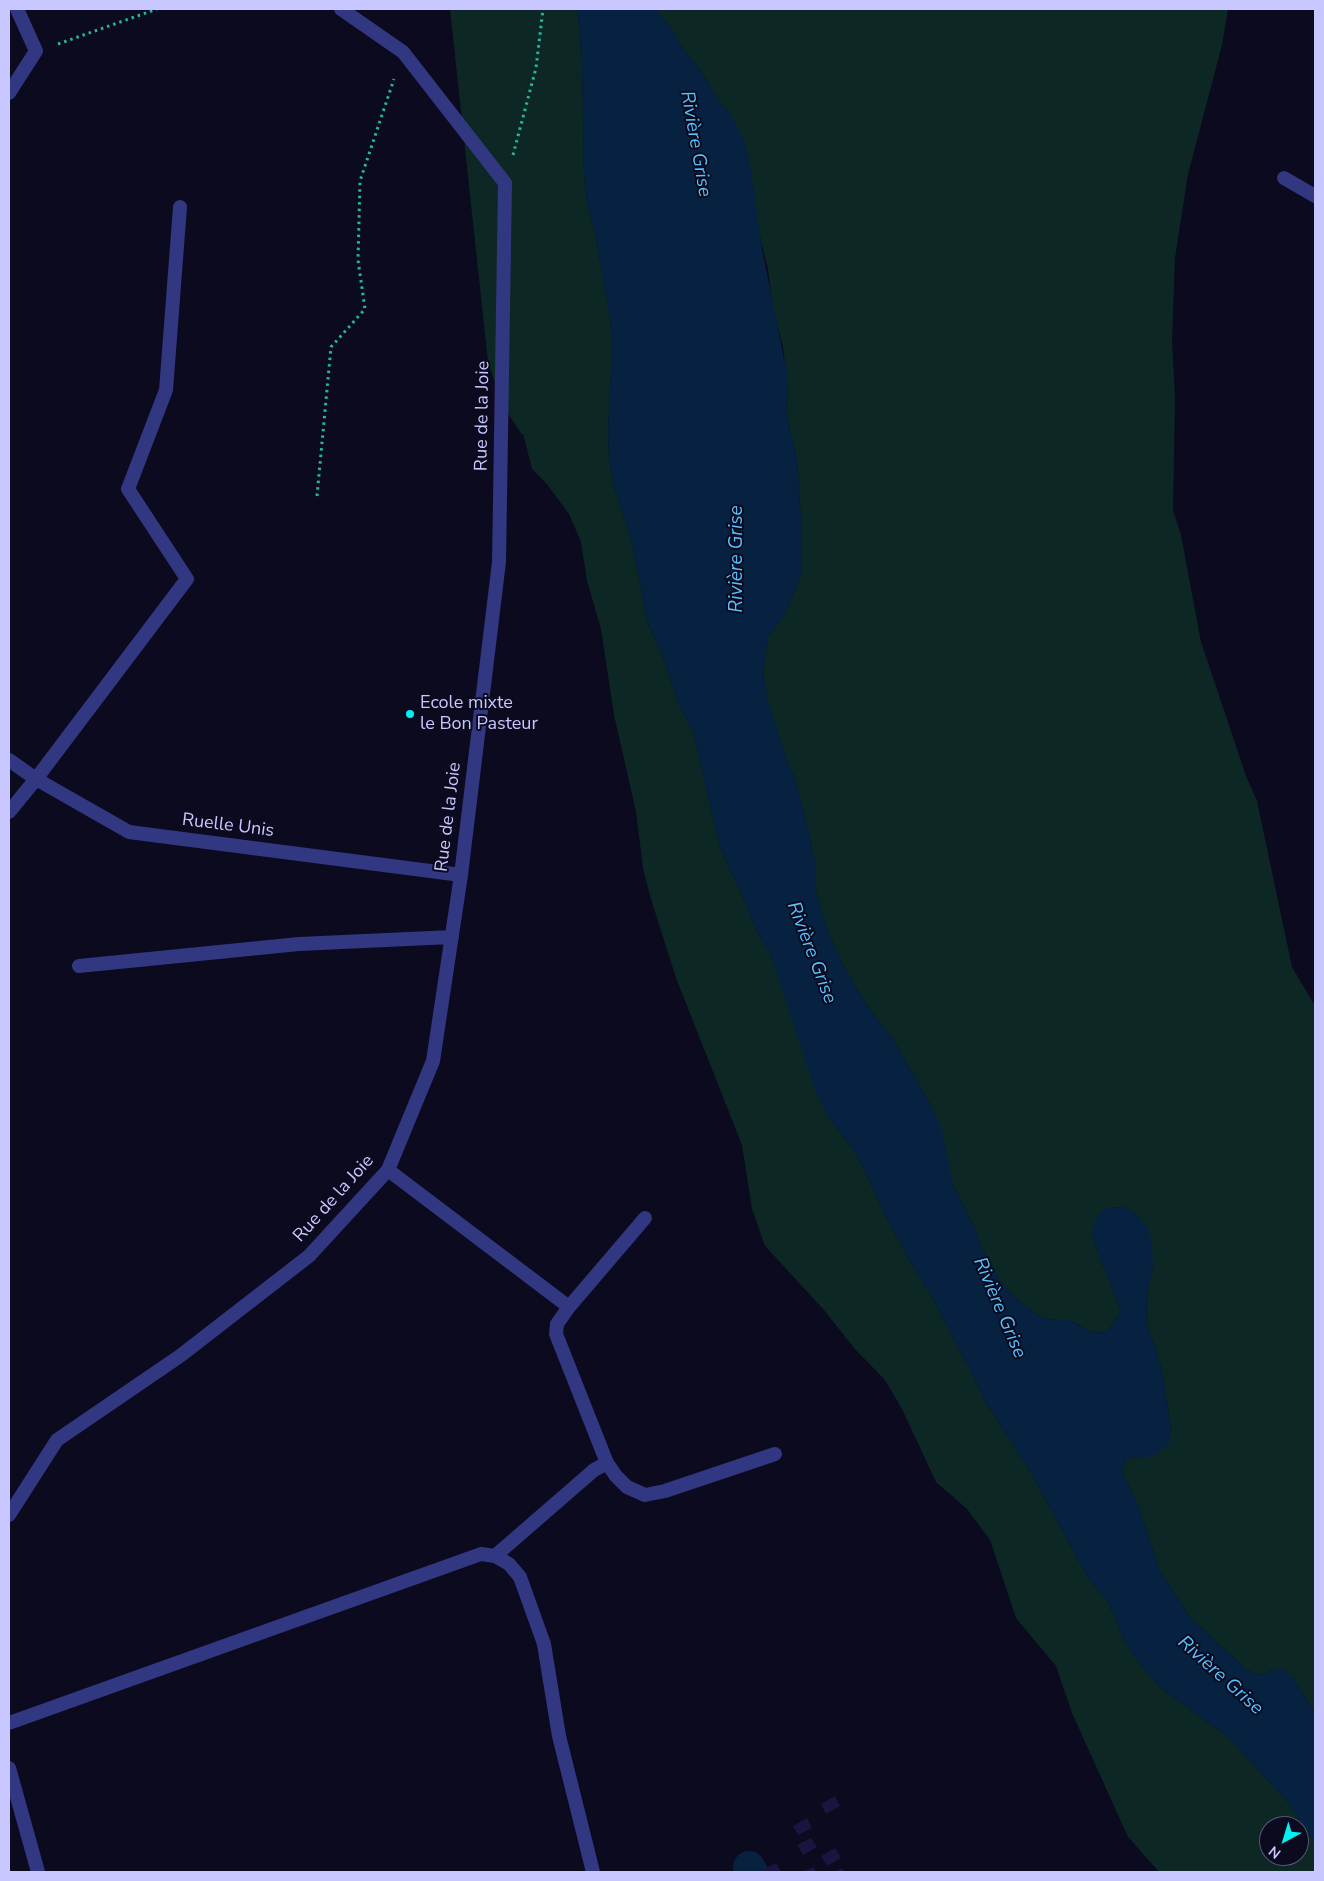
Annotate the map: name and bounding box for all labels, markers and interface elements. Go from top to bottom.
water label: Rivière Grise [674,89,716,199]
street label: Rue de la Joie [471,361,495,471]
water label: Rivière Grise [726,505,748,613]
place label: Ecole mixte le Bon Pasteur [420,693,538,736]
marker: Ecole mixte le Bon Pasteur [404,708,416,720]
street label: Rue de la Joie [432,761,466,873]
street label: Ruelle Unis [181,810,275,842]
water label: Rivière Grise [781,899,841,1007]
street label: Rue de la Joie [289,1151,379,1247]
water label: Rivière Grise [968,1254,1030,1362]
water label: Rivière Grise [1172,1632,1268,1720]
north arrow [1259,1816,1309,1866]
text: N [1265,1842,1285,1863]

